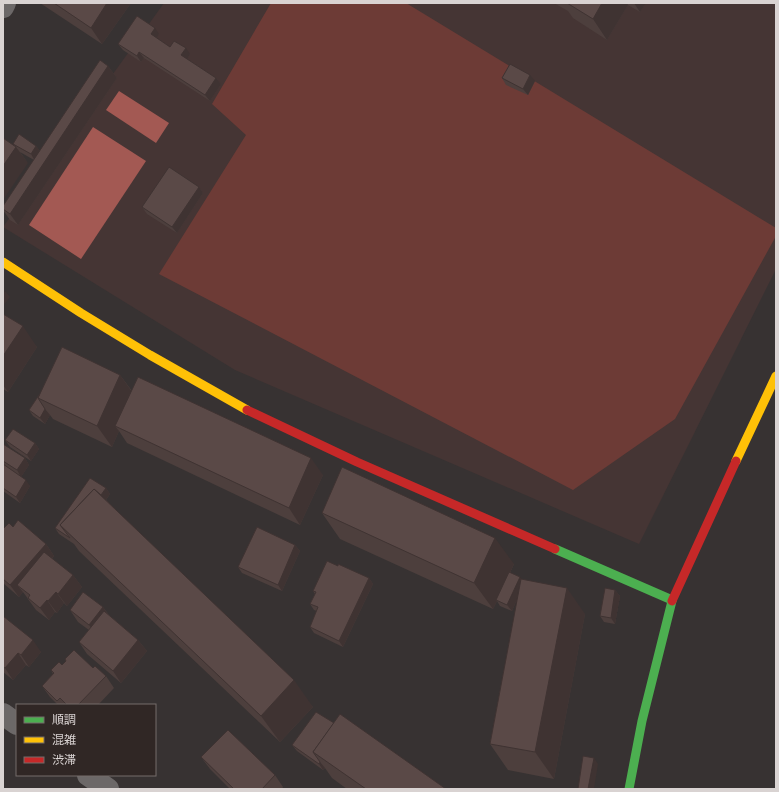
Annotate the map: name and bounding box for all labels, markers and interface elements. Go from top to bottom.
legend [16,704,156,776]
text: 順調 [52,712,76,727]
text: 混雑 [52,732,76,747]
text: 渋滞 [52,752,76,767]

